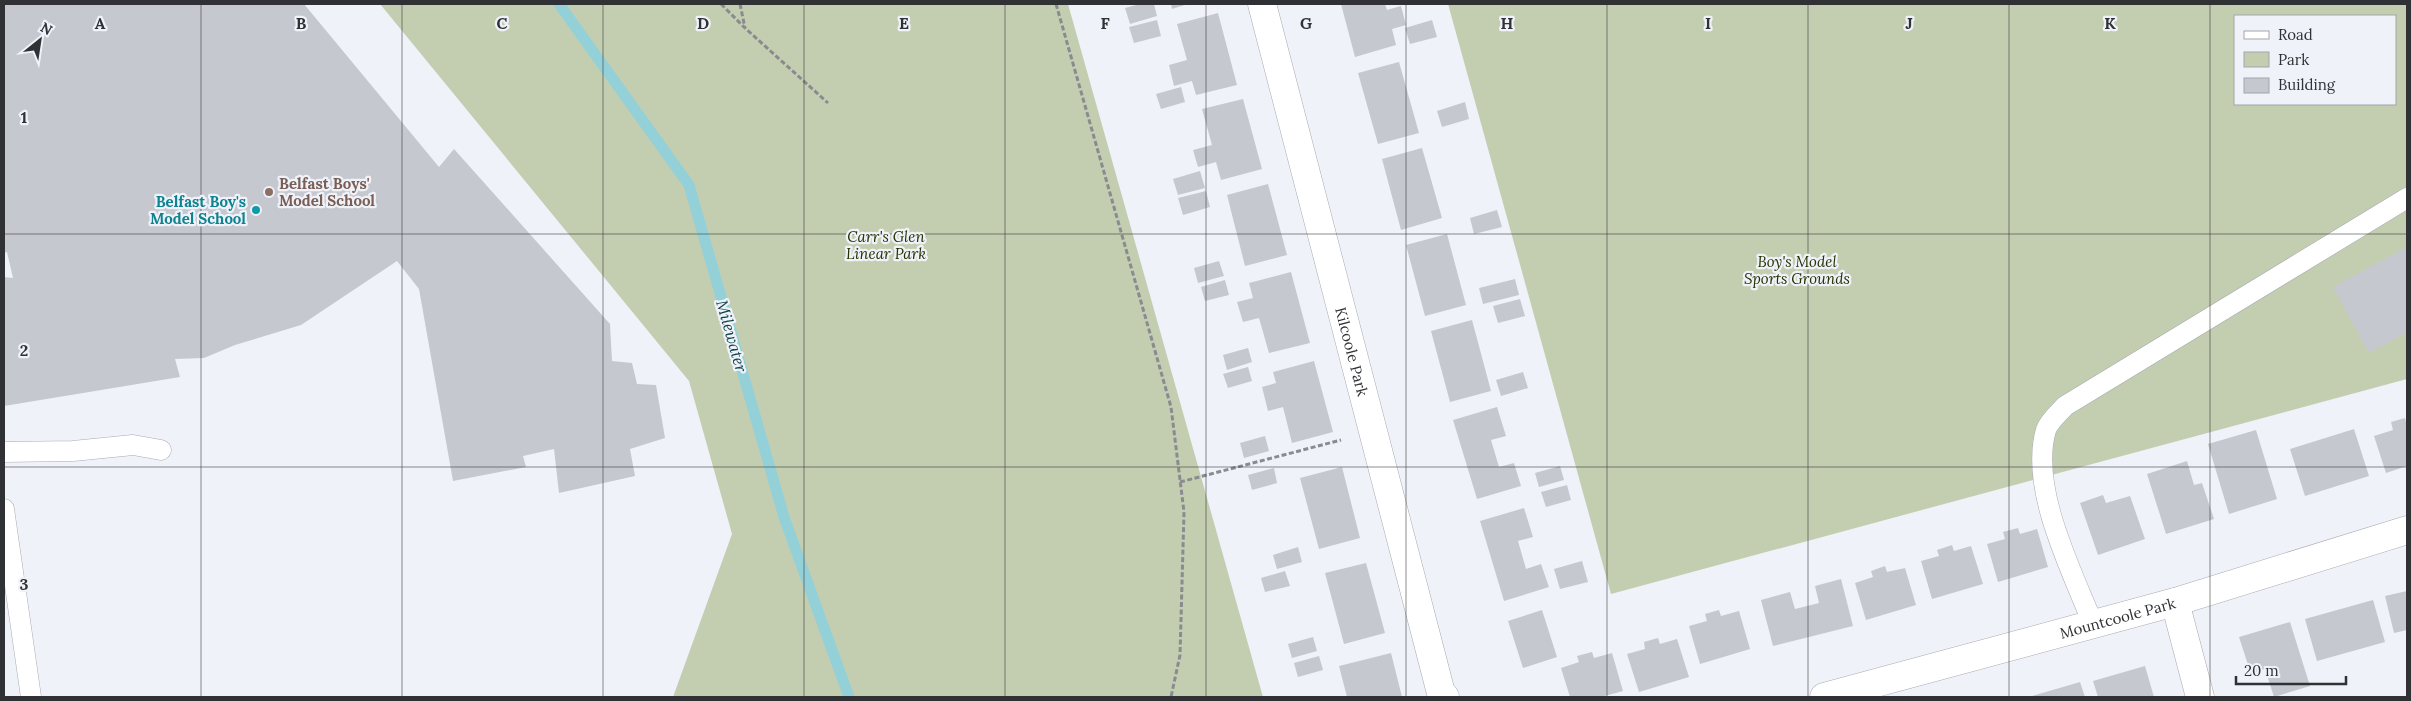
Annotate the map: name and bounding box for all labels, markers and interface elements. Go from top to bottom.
text: A [95,13,106,33]
text: B [296,13,307,33]
text: C [496,13,508,33]
text: D [697,13,709,33]
text: E [899,13,909,33]
text: F [1100,13,1110,33]
text: G [1300,13,1312,33]
text: H [1501,13,1514,33]
text: I [1705,13,1711,33]
text: J [1905,13,1913,33]
text: K [2104,13,2116,33]
north arrow [15,15,65,65]
legend [2234,15,2396,105]
text: N [37,18,56,39]
text: Road [2278,25,2313,44]
text: Park [2278,50,2309,69]
text: Building [2278,75,2336,94]
text: 1 [21,107,27,127]
place label: Belfast Boys' Model School [279,174,375,210]
marker: Belfast Boys' Model School [263,186,275,198]
place label: Belfast Boy's Model School [150,192,246,228]
marker: Belfast Boy's Model School [250,204,262,216]
park label: Carr's Glen Linear Park [846,227,926,263]
park label: Boy's Model Sports Grounds [1744,252,1850,288]
water label: Milewater [712,298,752,375]
street label: Kilcoole Park [1332,305,1373,398]
text: 2 [20,340,28,360]
text: 3 [20,574,29,594]
street label: Mountcoole Park [2057,593,2177,642]
scale bar [2236,654,2346,686]
text: 20 m [2244,661,2279,680]

